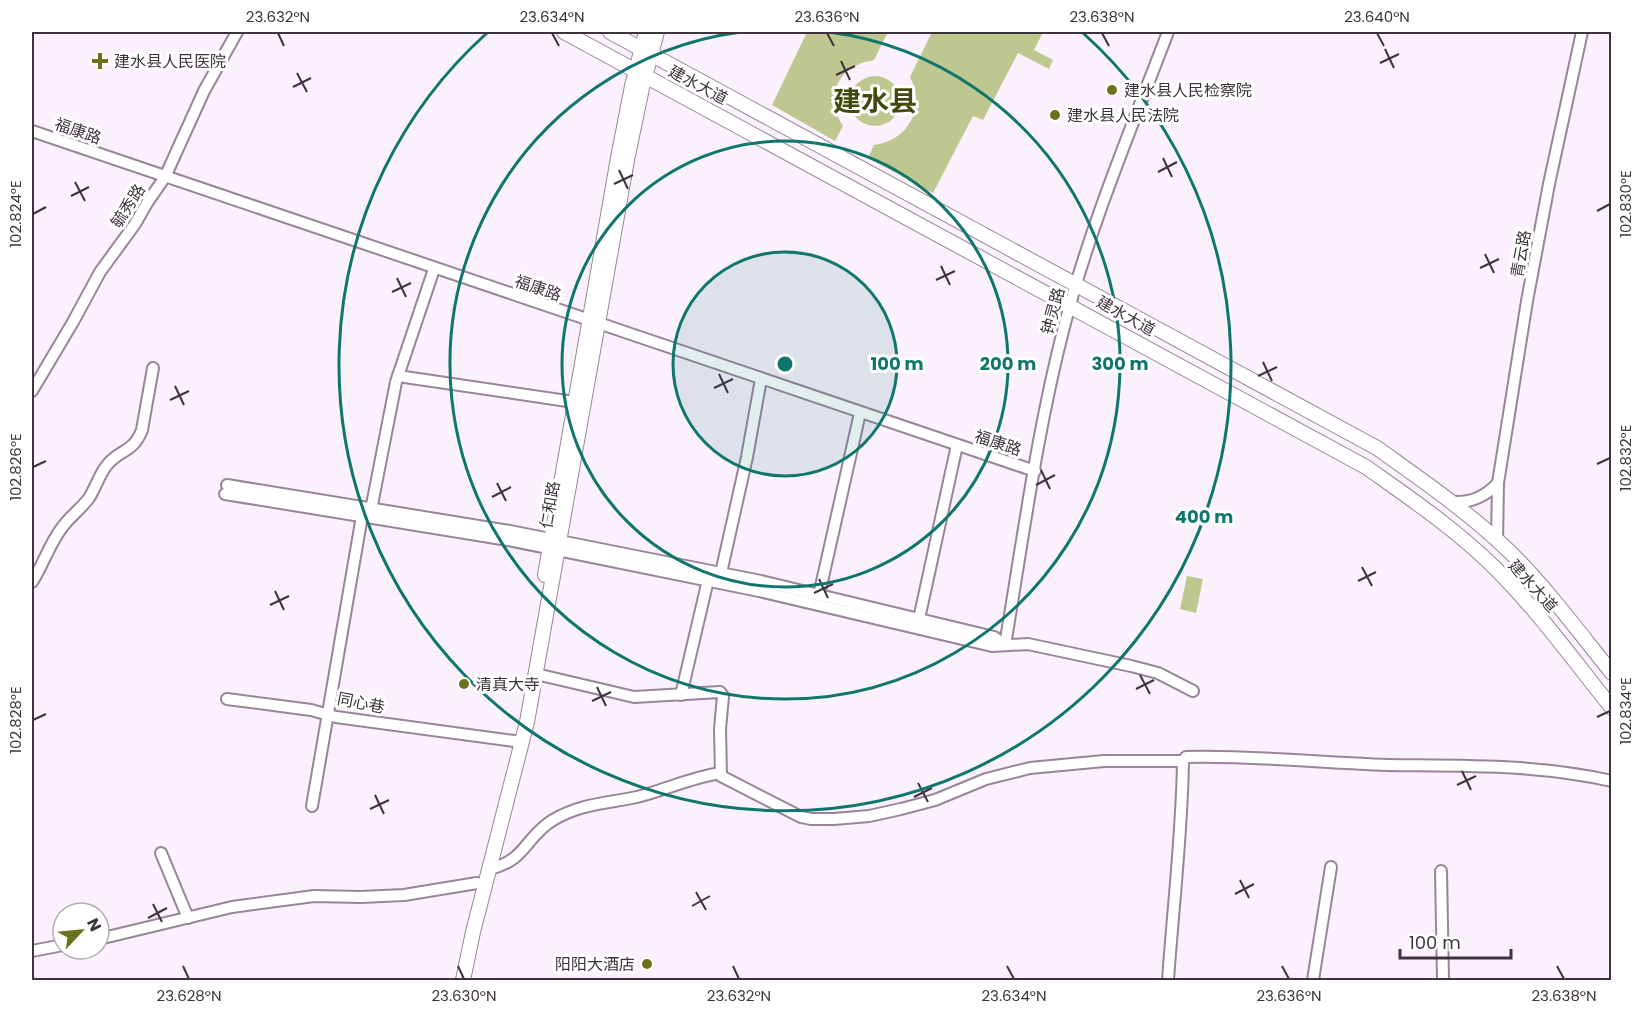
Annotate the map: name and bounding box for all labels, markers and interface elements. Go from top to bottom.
text: 23.632°N [246,6,310,27]
text: 23.634°N [519,6,585,27]
text: 23.636°N [794,6,860,27]
text: 23.638°N [1069,6,1135,27]
text: 23.640°N [1344,6,1410,27]
place label: 建水县人民医院 [114,50,226,73]
marker: 建水县人民医院 [91,52,109,70]
street label: 建水大道 [664,60,732,110]
place label: 建水县人民检察院 [1124,79,1252,102]
district label: 建水县 [833,82,917,121]
marker: 建水县人民检察院 [1105,83,1119,97]
place label: 建水县人民法院 [1067,104,1179,127]
marker: 建水县人民法院 [1048,108,1062,122]
street label: 福康路 [52,112,104,150]
text: 102.830°E [1615,170,1636,238]
text: 102.824°E [5,180,26,248]
street label: 毓秀路 [105,180,151,232]
street label: 青云路 [1506,228,1536,280]
street label: 福康路 [512,269,564,307]
street label: 钟灵路 [1036,285,1070,337]
street label: 建水大道 [1092,290,1160,342]
text: 100 m [870,351,924,376]
text: 200 m [980,351,1036,376]
text: 300 m [1091,351,1149,376]
centre of rings [775,354,795,374]
street label: 福康路 [972,425,1024,461]
text: 102.832°E [1615,425,1636,491]
text: 102.826°E [5,433,26,501]
street label: 仁和路 [535,479,565,531]
text: 400 m [1175,504,1233,529]
street label: 建水大道 [1503,555,1563,617]
place label: 清真大寺 [476,673,540,696]
marker: 清真大寺 [457,677,471,691]
text: 102.834°E [1615,677,1636,745]
text: 102.828°E [5,686,26,754]
street label: 同心巷 [335,687,387,719]
north arrow [51,901,111,961]
text: N [81,914,107,935]
scale bar [1400,922,1511,960]
text: 100 m [1409,930,1461,955]
place label: 阳阳大酒店 [555,953,635,976]
marker: 阳阳大酒店 [640,957,654,971]
text: 23.628°N [157,985,221,1006]
text: 23.630°N [431,985,497,1006]
text: 23.632°N [707,985,771,1006]
text: 23.634°N [981,985,1047,1006]
text: 23.636°N [1256,985,1322,1006]
text: 23.638°N [1531,985,1597,1006]

